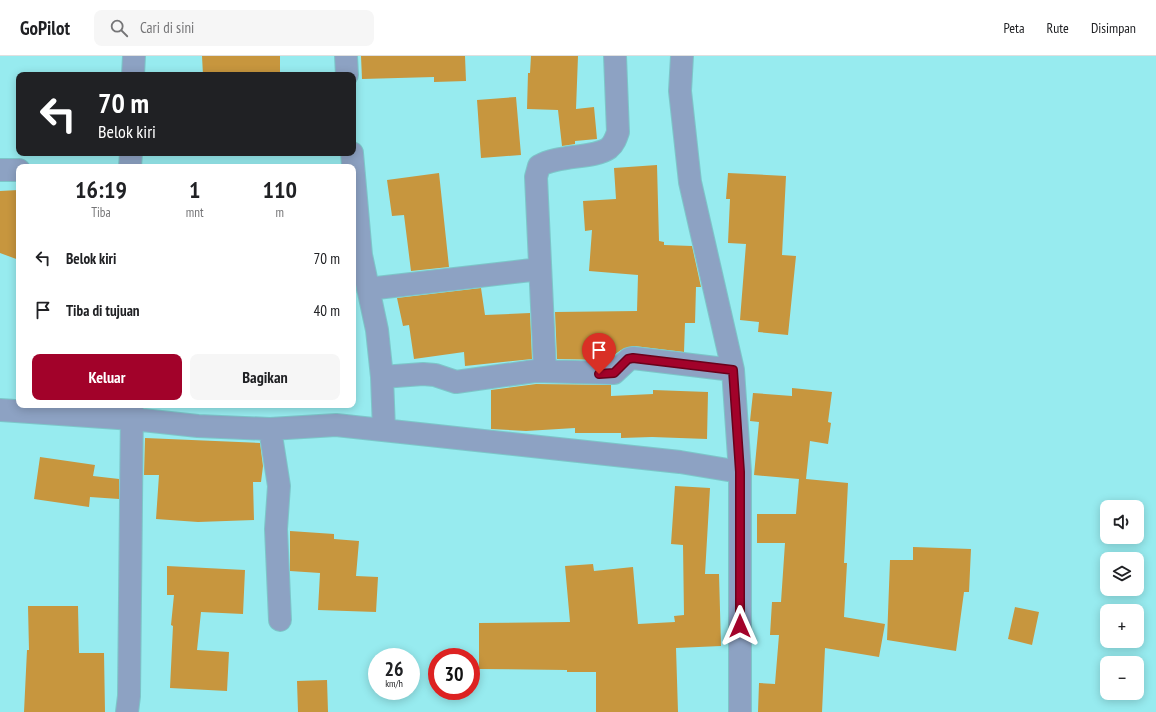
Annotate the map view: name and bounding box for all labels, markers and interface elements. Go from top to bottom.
search box [94,10,374,46]
text: GoPilot [20,16,70,40]
icon: search [108,17,130,39]
text: Cari di sini [140,18,194,37]
text: Peta [1003,19,1025,37]
text: Rute [1047,19,1069,37]
text: Disimpan [1091,19,1136,37]
text: 70 m [98,84,149,121]
icon: left [32,88,84,140]
text: Belok kiri [98,120,156,143]
text: 16:19 [75,174,127,205]
text: 1 [189,174,200,205]
text: 110 [263,174,297,205]
text: Tiba [91,204,111,221]
text: mnt [186,204,204,221]
text: m [276,204,284,221]
icon: left [32,247,54,269]
text: Belok kiri [66,249,116,268]
text: 70 m [314,249,340,268]
icon: arrive [32,299,54,321]
text: Tiba di tujuan [66,301,140,320]
text: 40 m [314,301,340,320]
pin [582,333,616,374]
icon: arrive [588,339,610,361]
button: Keluar [32,354,182,400]
button: Bagikan [190,354,340,400]
map controls [1100,500,1144,700]
button: sound [1100,500,1144,544]
button: layers [1100,552,1144,596]
button: + [1100,604,1144,648]
position arrow [719,605,761,647]
speed limit sign: 30 [428,648,480,700]
text: 26 [384,656,404,682]
button: − [1100,656,1144,700]
text: km/h [385,677,403,690]

